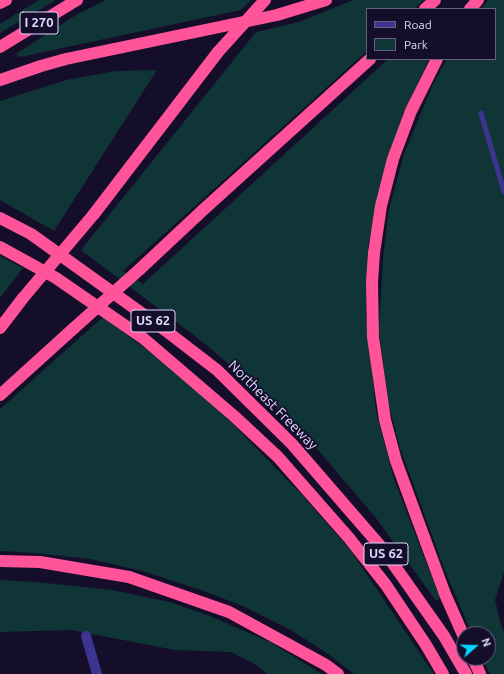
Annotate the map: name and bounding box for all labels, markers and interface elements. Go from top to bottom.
legend [366,8,496,60]
road number: I 270 [20,12,58,34]
text: Road [404,18,432,31]
text: Park [404,38,428,51]
road number: US 62 [131,310,175,332]
street label: Northeast Freeway [225,357,321,453]
road number: US 62 [364,543,408,565]
north arrow [456,626,496,666]
text: N [479,636,493,648]

